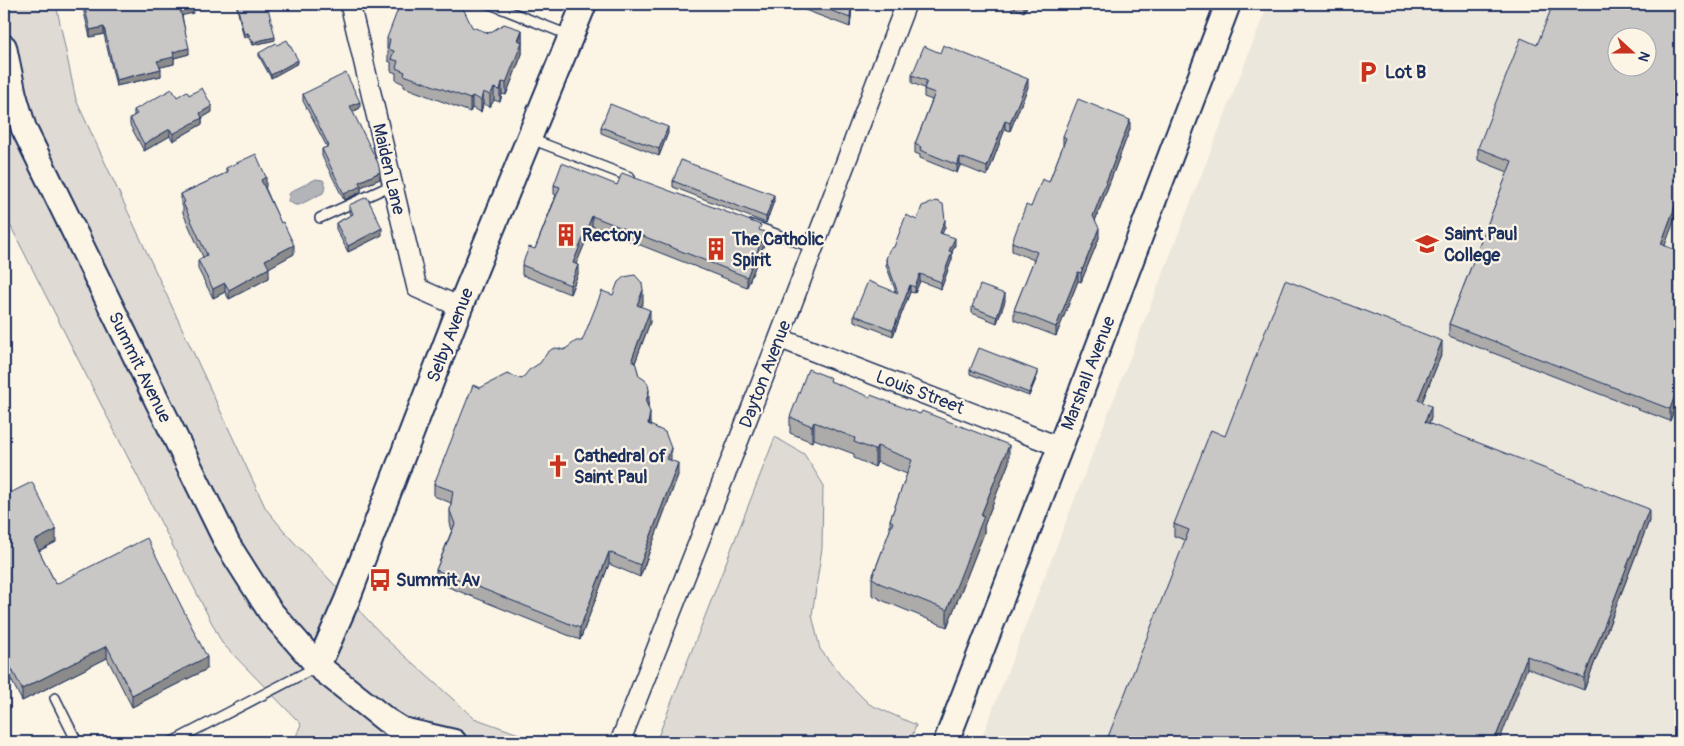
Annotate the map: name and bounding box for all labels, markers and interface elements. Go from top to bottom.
north arrow [1606,28,1656,78]
text: N [1634,49,1653,64]
parking icon: Lot B [1355,59,1381,85]
place label: Lot B [1385,61,1426,84]
street label: Maiden Lane [367,121,410,217]
building icon: Rectory [553,222,579,248]
place label: Saint Paul College [1444,223,1518,267]
place label: Rectory [582,224,642,247]
place label: The Catholic Spirit [731,228,824,272]
school or university icon: Saint Paul College [1414,231,1440,257]
building icon: The Catholic Spirit [703,236,729,262]
street label: Selby Avenue [422,285,479,386]
street label: Summit Avenue [103,308,176,427]
street label: Marshall Avenue [1056,313,1121,434]
street label: Dayton Avenue [734,317,797,431]
street label: Louis Street [872,365,968,420]
place label: Cathedral of Saint Paul [574,445,667,489]
church icon: Cathedral of Saint Paul [545,453,571,479]
bus stop icon: Summit Av [367,567,393,593]
place label: Summit Av [396,569,480,592]

